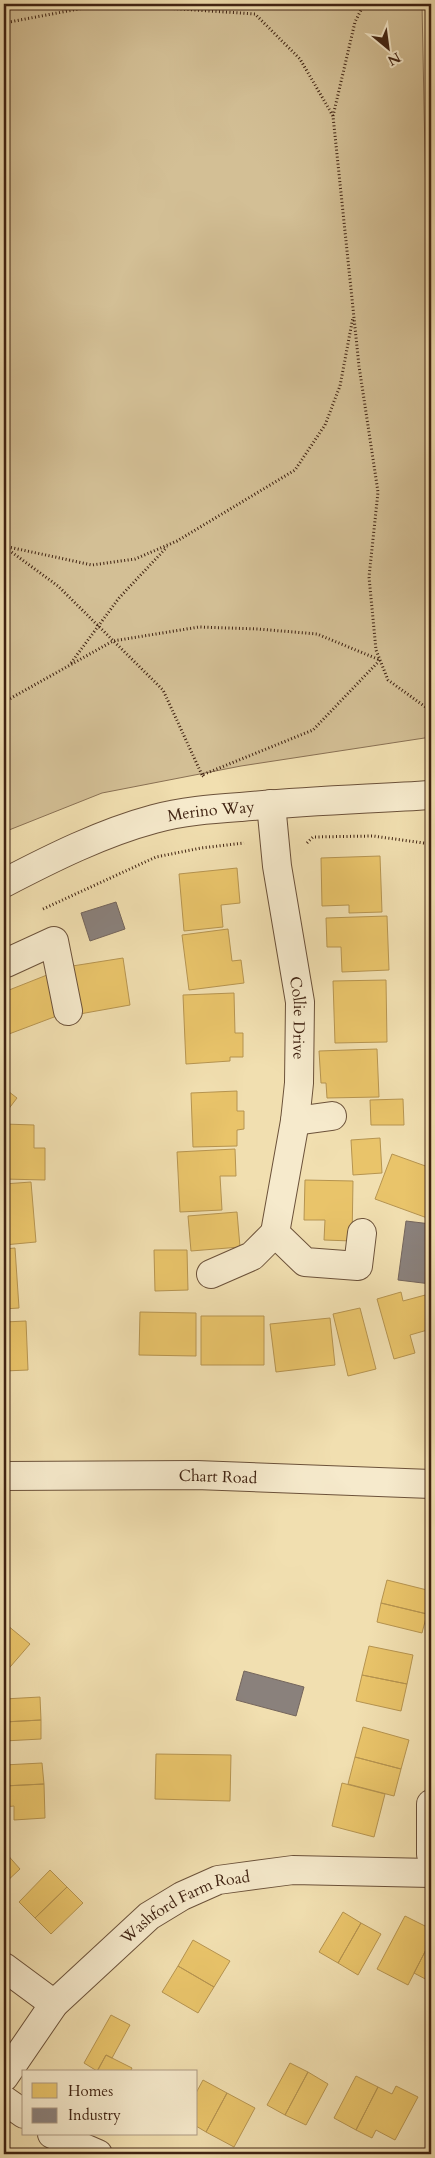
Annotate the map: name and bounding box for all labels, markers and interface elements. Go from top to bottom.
north arrow [362,22,412,72]
text: N [384,48,404,70]
street label: Merino Way [165,796,256,827]
street label: Collie Drive [284,975,310,1060]
street label: Chart Road [179,1465,258,1489]
street label: Washford Farm Road [115,1866,252,1950]
legend [22,2070,198,2136]
text: Homes [68,2081,113,2101]
text: Industry [68,2105,121,2125]

